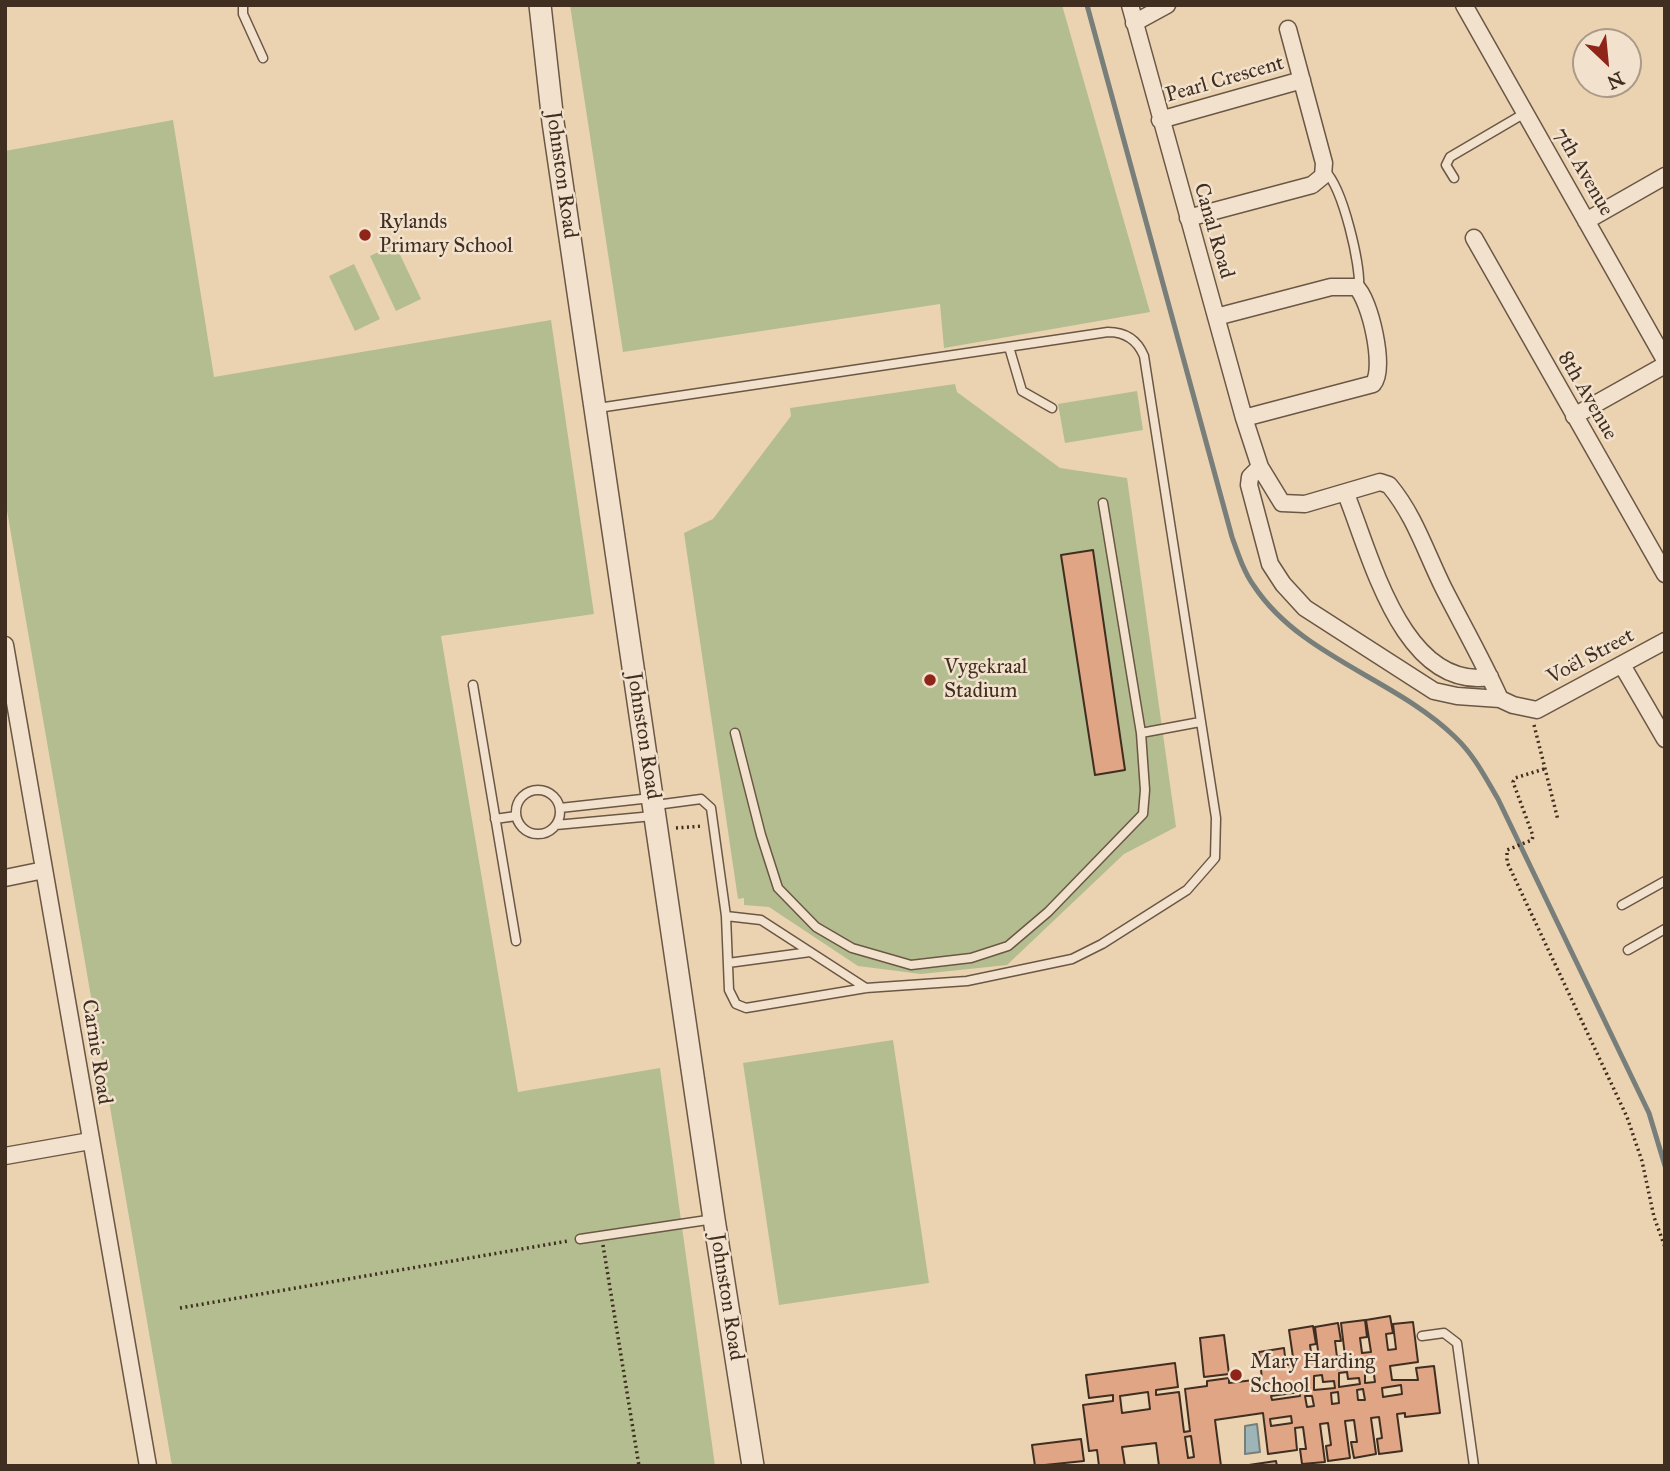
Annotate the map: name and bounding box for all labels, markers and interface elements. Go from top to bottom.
north arrow [1572,28,1642,98]
street label: Pearl Crescent [1163,51,1287,109]
text: N [1603,67,1628,94]
street label: Johnston Road [540,110,582,240]
street label: 7th Avenue [1548,123,1618,221]
street label: Canal Road [1187,180,1239,282]
place label: Rylands Primary School [379,210,513,260]
marker: Rylands Primary School [357,227,373,243]
street label: 8th Avenue [1552,347,1622,445]
street label: Voël Street [1543,624,1639,690]
place label: Vygekraal Stadium [944,655,1027,705]
street label: Johnston Road [621,671,665,801]
marker: Vygekraal Stadium [922,672,938,688]
street label: Carnie Road [75,998,117,1106]
street label: Johnston Road [704,1232,748,1362]
place label: Mary Harding School [1250,1350,1375,1400]
marker: Mary Harding School [1228,1367,1244,1383]

